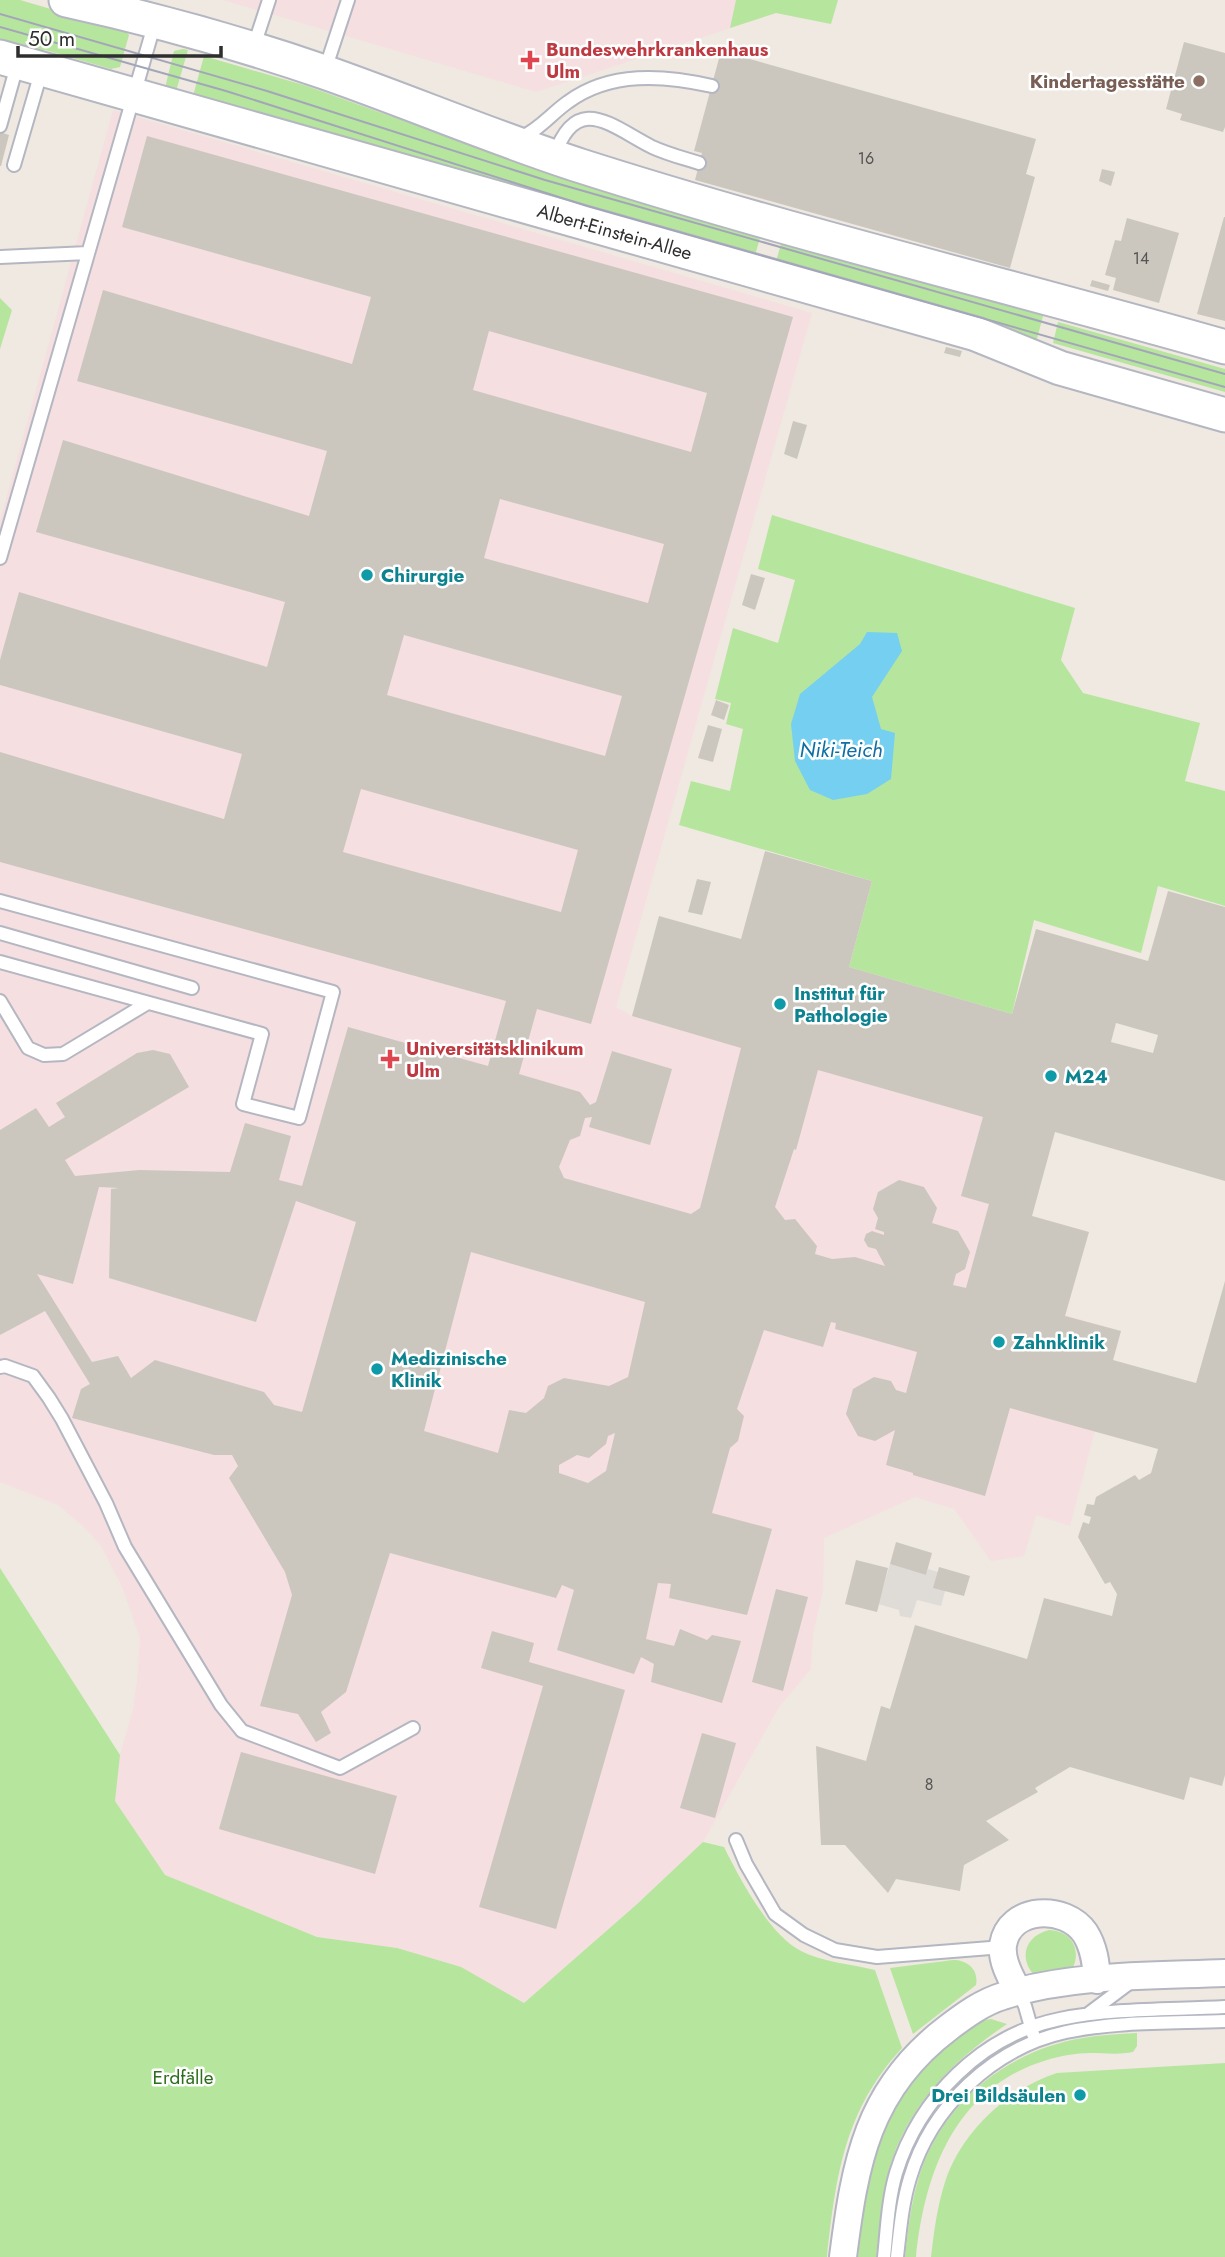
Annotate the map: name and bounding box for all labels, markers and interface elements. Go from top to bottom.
scale bar [18,14,220,58]
text: 50 m [28,24,75,54]
place label: Bundeswehrkrankenhaus Ulm [546,36,769,85]
marker: Bundeswehrkrankenhaus Ulm [520,50,540,70]
place label: Kindertagesstätte [1030,68,1185,95]
marker: Kindertagesstätte [1191,73,1207,89]
house number: 16 [858,147,874,170]
street label: Albert-Einstein-Allee [534,197,695,267]
house number: 14 [1133,247,1149,270]
place label: Chirurgie [381,562,464,589]
marker: Chirurgie [359,567,375,583]
water label: Niki-Teich [799,735,883,765]
place label: Institut für Pathologie [794,980,888,1029]
marker: Institut für Pathologie [772,996,788,1012]
place label: Universitätsklinikum Ulm [406,1035,584,1084]
marker: Universitätsklinikum Ulm [380,1049,400,1069]
place label: M24 [1065,1063,1108,1090]
marker: M24 [1043,1068,1059,1084]
place label: Zahnklinik [1013,1329,1105,1356]
marker: Zahnklinik [991,1334,1007,1350]
place label: Medizinische Klinik [391,1345,507,1394]
marker: Medizinische Klinik [369,1361,385,1377]
house number: 8 [925,1773,933,1796]
park label: Erdfälle [153,2064,214,2091]
place label: Drei Bildsäulen [931,2082,1066,2109]
marker: Drei Bildsäulen [1072,2087,1088,2103]

